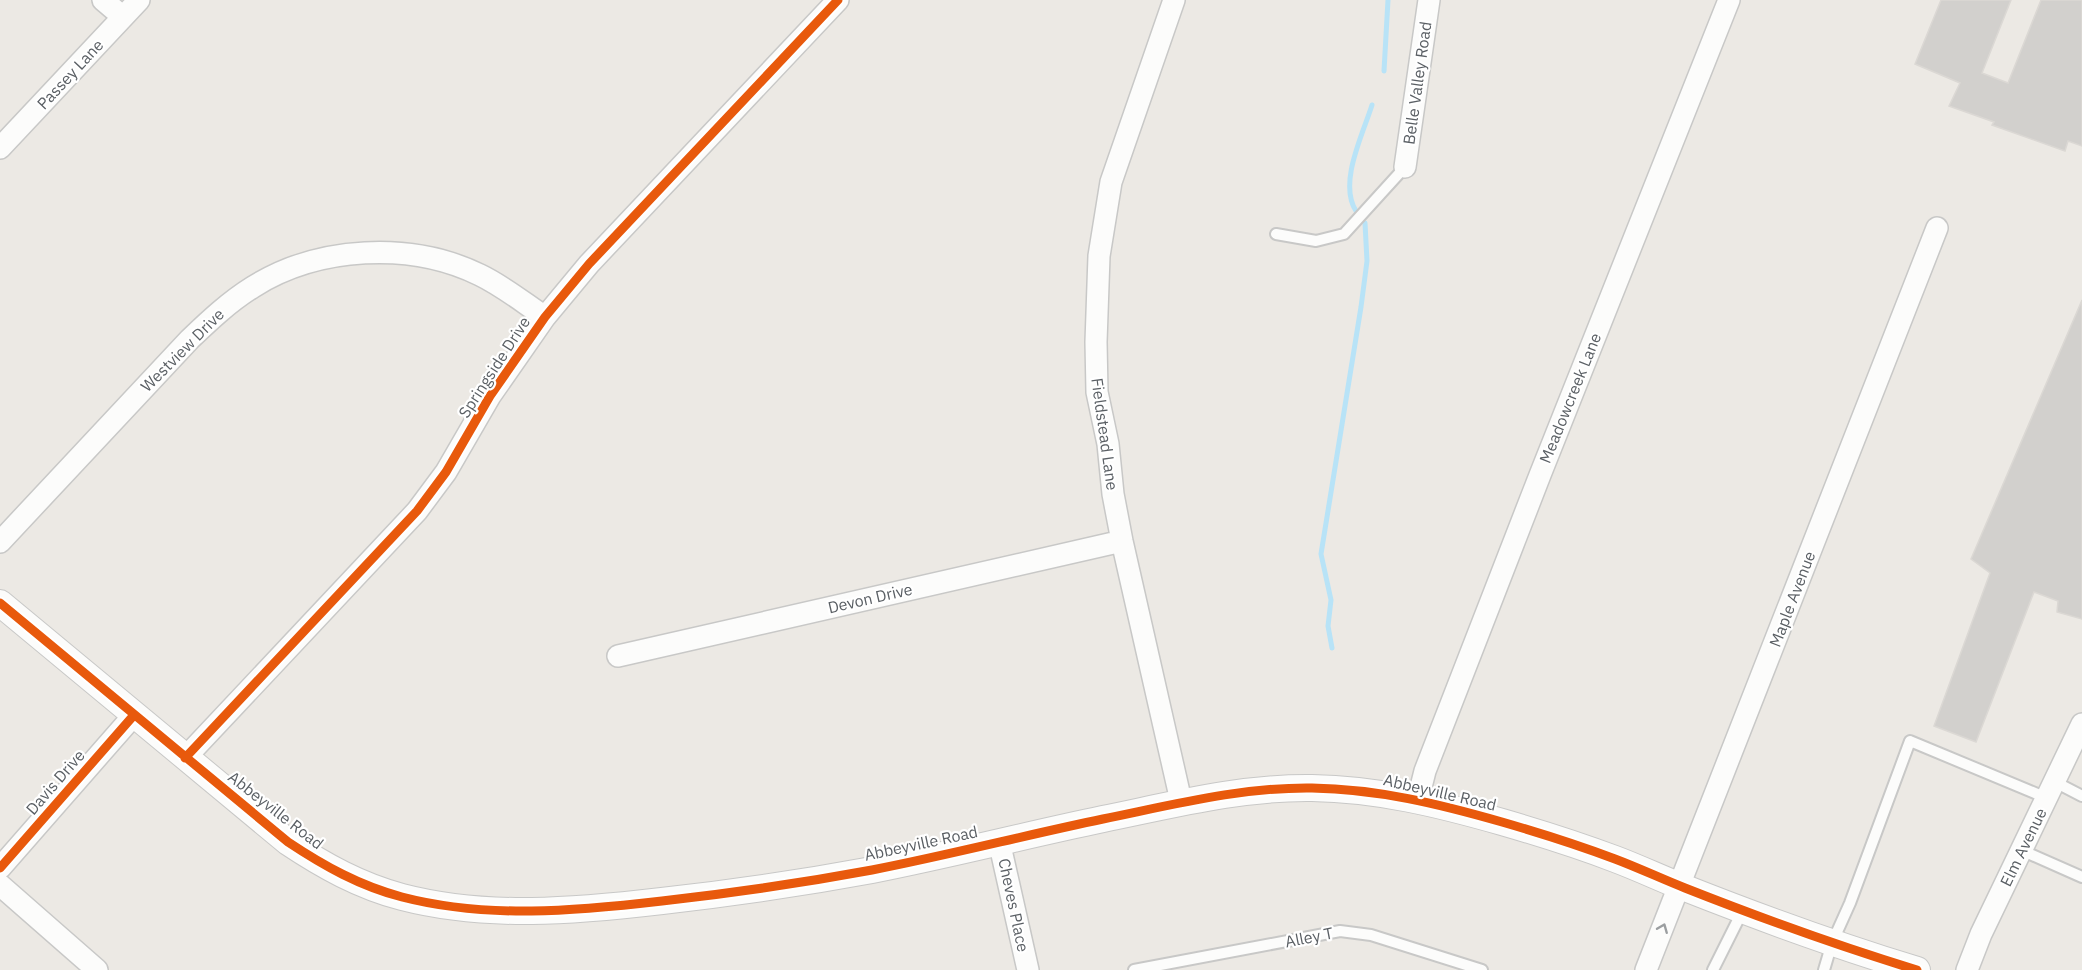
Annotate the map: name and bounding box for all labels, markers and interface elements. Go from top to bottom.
street label: Belle Valley Road [1398,20,1436,146]
street label: Passey Lane [33,35,108,113]
street label: Westview Drive [136,304,228,396]
street label: Springside Drive [454,312,534,421]
street label: Meadowcreek Lane [1535,330,1605,466]
street label: Fieldstead Lane [1087,376,1123,492]
street label: Maple Avenue [1765,548,1820,650]
street label: Devon Drive [826,579,914,617]
street label: Davis Drive [21,745,89,819]
street label: Abbeyville Road [224,767,328,853]
street label: Abbeyville Road [1382,769,1498,815]
street label: Elm Avenue [1995,804,2051,890]
street label: Abbeyville Road [863,821,979,865]
street label: Cheves Place [994,856,1034,954]
street label: Alley T [1283,923,1335,951]
one-way arrow [1656,923,1669,934]

